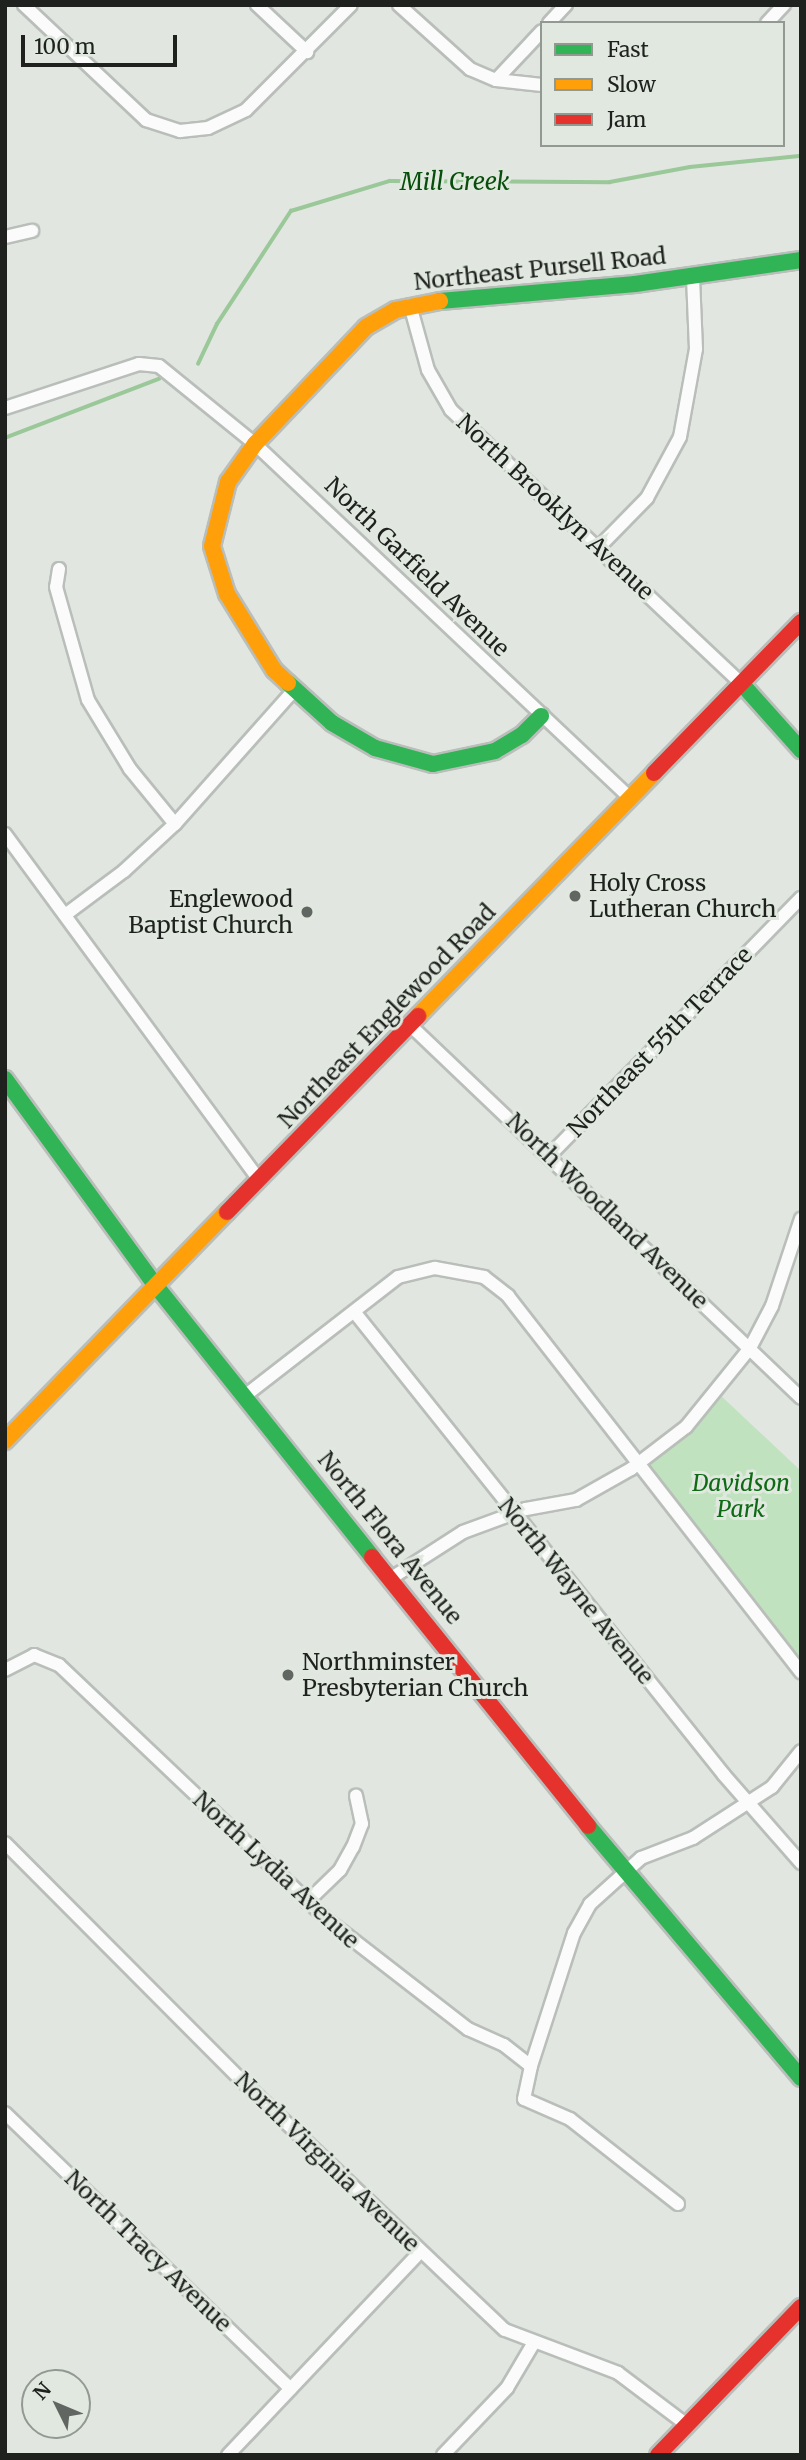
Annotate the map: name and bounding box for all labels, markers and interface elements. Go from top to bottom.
scale bar [24,21,180,65]
legend [540,21,785,147]
text: 100 m [34,33,96,60]
text: Fast [607,36,649,63]
text: Slow [607,71,656,98]
text: Jam [607,106,646,133]
water label: Mill Creek [400,168,510,196]
street label: Northeast Pursell Road [413,242,667,296]
street label: North Brooklyn Avenue [451,409,659,605]
street label: North Garfield Avenue [319,472,515,662]
place label: Holy Cross Lutheran Church [589,869,776,923]
place label: Englewood Baptist Church [128,885,293,939]
marker: Holy Cross Lutheran Church [567,888,583,904]
street label: Northeast Englewood Road [273,898,501,1134]
marker: Englewood Baptist Church [299,904,315,920]
street label: Northeast 55th Terrace [562,941,758,1143]
street label: North Woodland Avenue [501,1107,713,1315]
street label: North Flora Avenue [312,1446,468,1630]
park label: Davidson Park [692,1469,790,1523]
street label: North Wayne Avenue [492,1492,660,1690]
place label: Northminster Presbyterian Church [302,1648,528,1702]
marker: Northminster Presbyterian Church [280,1667,296,1683]
street label: North Lydia Avenue [187,1786,365,1954]
street label: North Virginia Avenue [229,2067,425,2257]
street label: North Tracy Avenue [59,2165,237,2337]
north arrow [21,2369,91,2439]
text: N [28,2377,56,2405]

